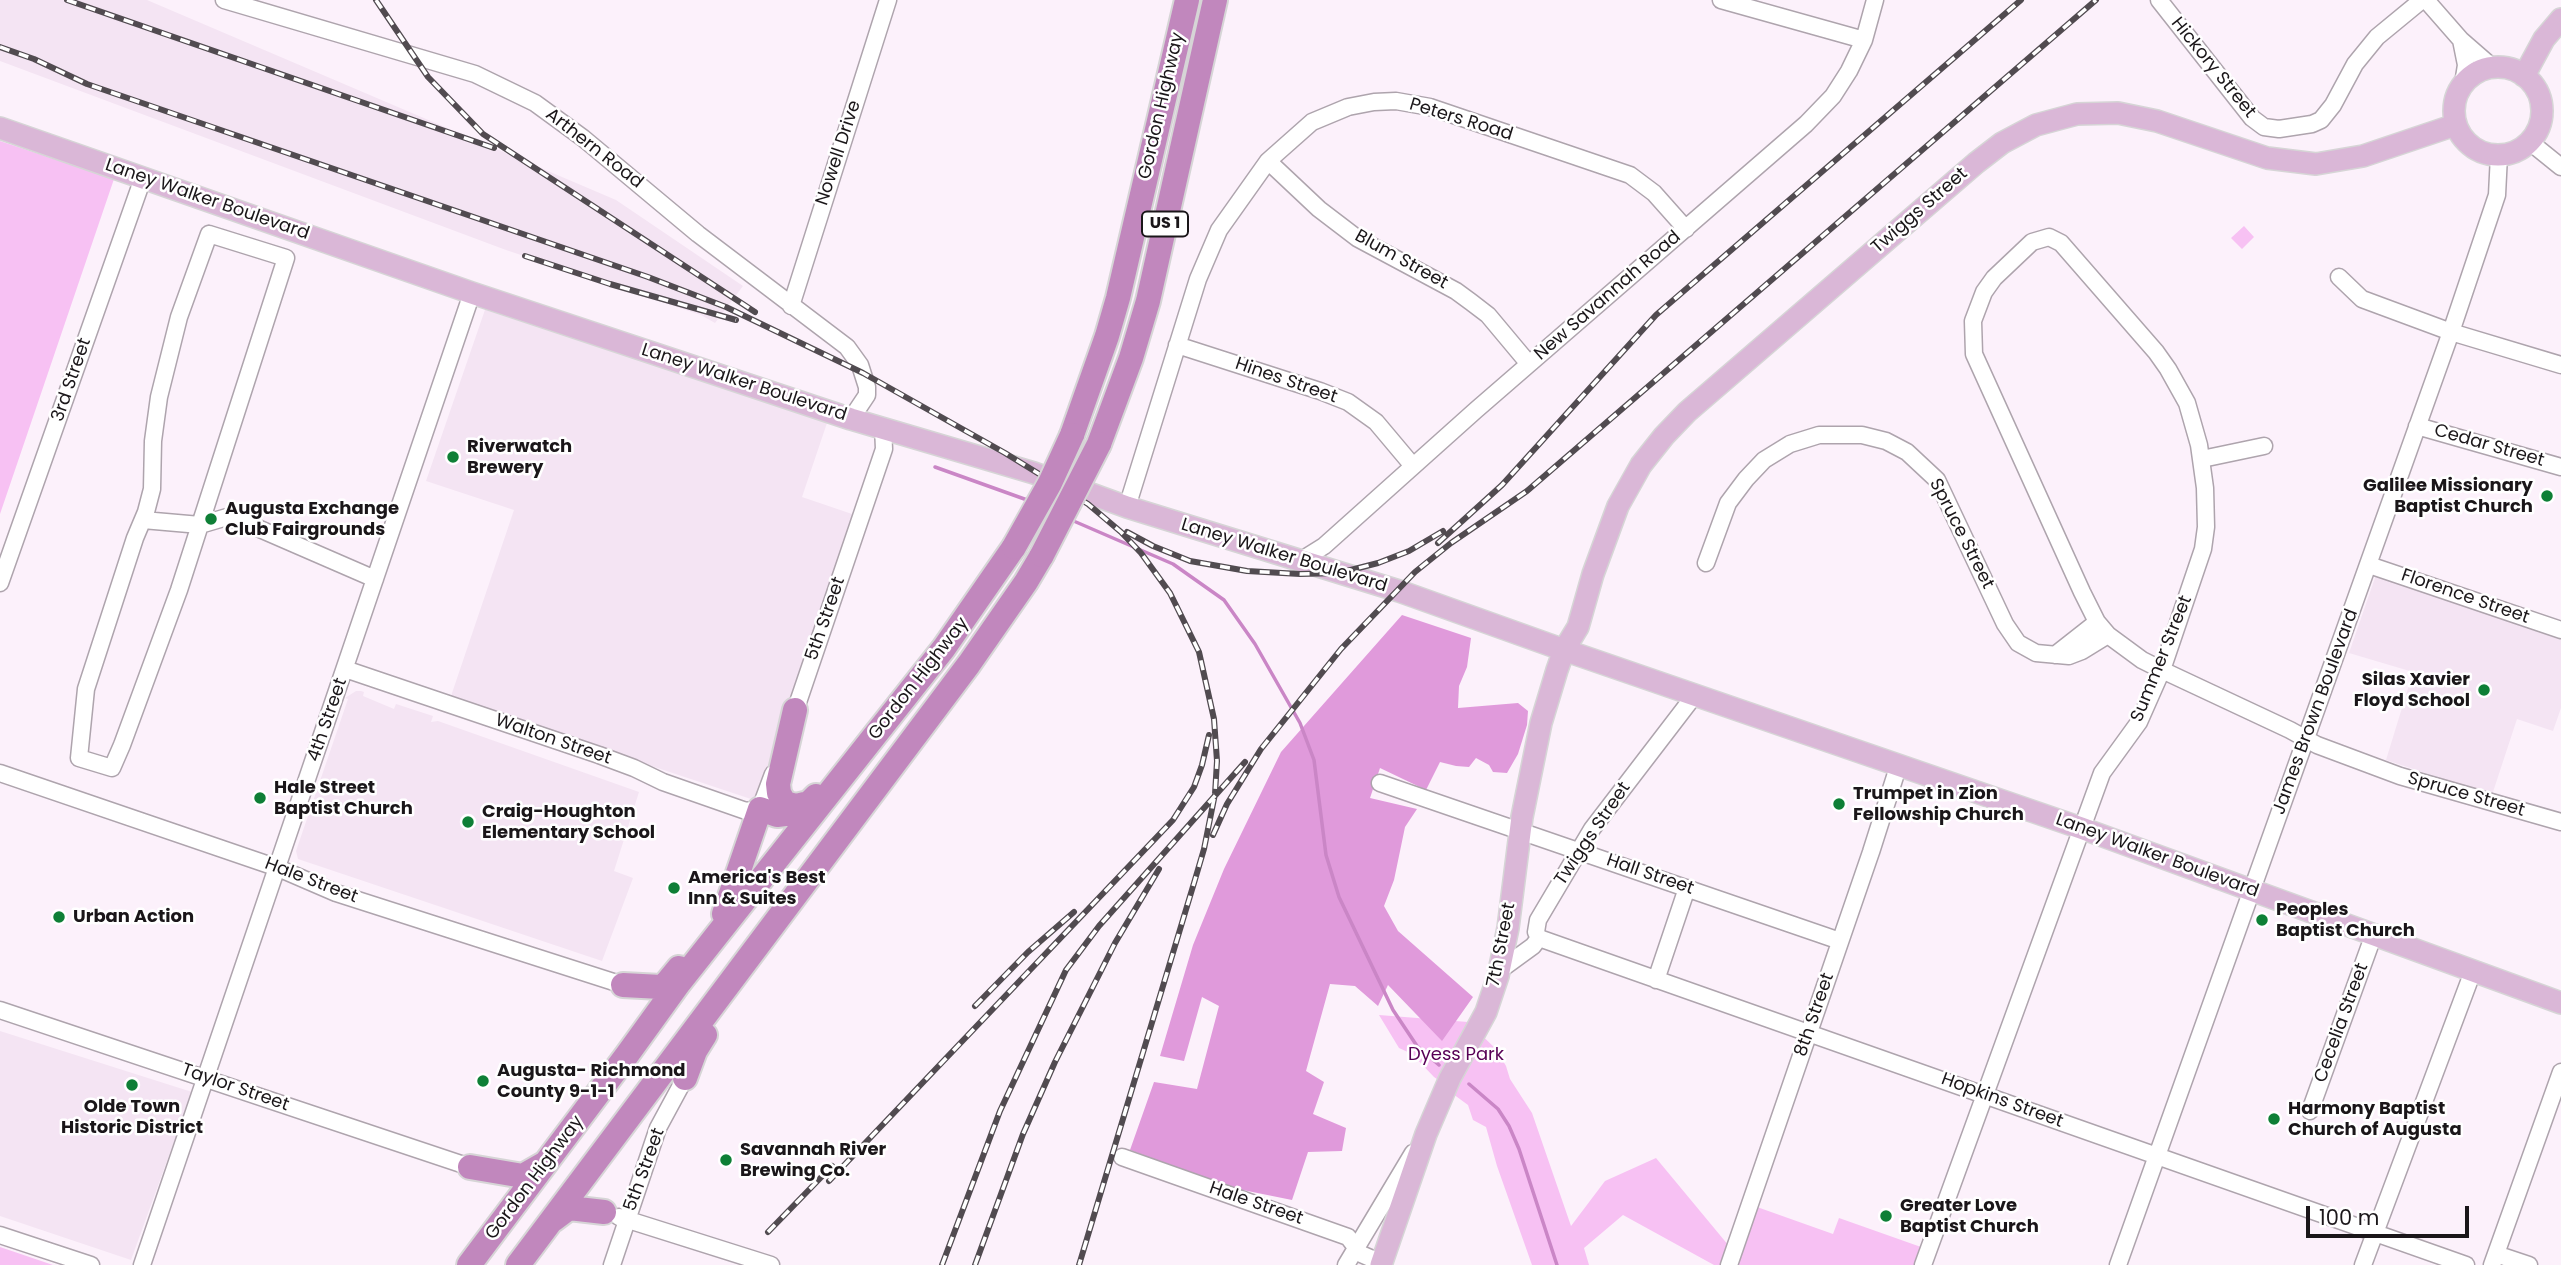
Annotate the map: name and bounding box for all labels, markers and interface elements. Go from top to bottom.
street label: Hickory Street [2166,13,2260,123]
street label: Gordon Highway [1135,31,1189,181]
street label: Peters Road [1407,94,1515,146]
street label: Nowell Drive [812,98,866,208]
street label: Arthern Road [541,104,647,194]
street label: Laney Walker Boulevard [102,155,312,245]
street label: Twiggs Street [1868,163,1972,259]
road number: US 1 [1142,212,1188,236]
street label: Blum Street [1351,226,1451,294]
street label: New Savannah Road [1530,227,1686,365]
street label: 3rd Street [48,335,96,425]
street label: Laney Walker Boulevard [639,340,849,426]
street label: Hines Street [1232,353,1340,409]
street label: Cedar Street [2431,420,2547,472]
place label: Riverwatch Brewery [467,436,572,478]
marker: Riverwatch Brewery [445,449,461,465]
street label: Spruce Street [1924,475,1998,593]
place label: Galilee Missionary Baptist Church [2363,475,2533,518]
marker: Galilee Missionary Baptist Church [2539,488,2555,504]
place label: Augusta Exchange Club Fairgrounds [225,498,399,540]
marker: Augusta Exchange Club Fairgrounds [203,511,219,527]
street label: Laney Walker Boulevard [1178,514,1390,598]
street label: Florence Street [2398,565,2532,629]
street label: 5th Street [802,574,850,664]
street label: Summer Street [2127,593,2197,725]
street label: James Brown Boulevard [2269,606,2363,818]
street label: Gordon Highway [864,613,974,745]
place label: Silas Xavier Floyd School [2354,669,2470,712]
street label: 4th Street [304,675,352,765]
marker: Silas Xavier Floyd School [2476,682,2492,698]
street label: Walton Street [492,710,614,770]
street label: Spruce Street [2405,768,2527,822]
place label: Hale Street Baptist Church [274,777,413,820]
street label: Twiggs Street [1550,778,1636,890]
place label: Trumpet in Zion Fellowship Church [1853,783,2024,826]
marker: Hale Street Baptist Church [252,790,268,806]
marker: Trumpet in Zion Fellowship Church [1831,796,1847,812]
place label: Craig-Houghton Elementary School [482,801,655,844]
street label: Laney Walker Boulevard [2053,809,2261,903]
marker: Craig-Houghton Elementary School [460,814,476,830]
street label: Hall Street [1603,850,1697,900]
street label: Hale Street [262,853,360,909]
place label: America's Best Inn & Suites [688,867,826,910]
marker: America's Best Inn & Suites [666,880,682,896]
place label: Peoples Baptist Church [2276,899,2415,942]
street label: 7th Street [1483,901,1521,989]
place label: Urban Action [73,906,194,928]
marker: Urban Action [51,909,67,925]
marker: Peoples Baptist Church [2254,912,2270,928]
street label: Cecelia Street [2310,960,2374,1086]
street label: 8th Street [1791,970,1839,1060]
park label: Dyess Park [1408,1044,1504,1066]
street label: Taylor Street [178,1060,292,1116]
place label: Augusta- Richmond County 9-1-1 [497,1060,686,1102]
street label: Hopkins Street [1938,1069,2066,1133]
marker: Augusta- Richmond County 9-1-1 [475,1073,491,1089]
marker: Olde Town Historic District [124,1077,140,1093]
place label: Olde Town Historic District [61,1096,203,1138]
place label: Harmony Baptist Church of Augusta [2288,1098,2462,1140]
marker: Harmony Baptist Church of Augusta [2266,1111,2282,1127]
street label: Gordon Highway [481,1112,589,1244]
street label: 5th Street [620,1125,670,1215]
place label: Savannah River Brewing Co. [740,1139,886,1182]
marker: Savannah River Brewing Co. [718,1152,734,1168]
street label: Hale Street [1206,1178,1306,1230]
scale bar [2309,1192,2472,1236]
place label: Greater Love Baptist Church [1900,1195,2039,1238]
text: 100 m [2319,1203,2379,1232]
marker: Greater Love Baptist Church [1878,1208,1894,1224]

